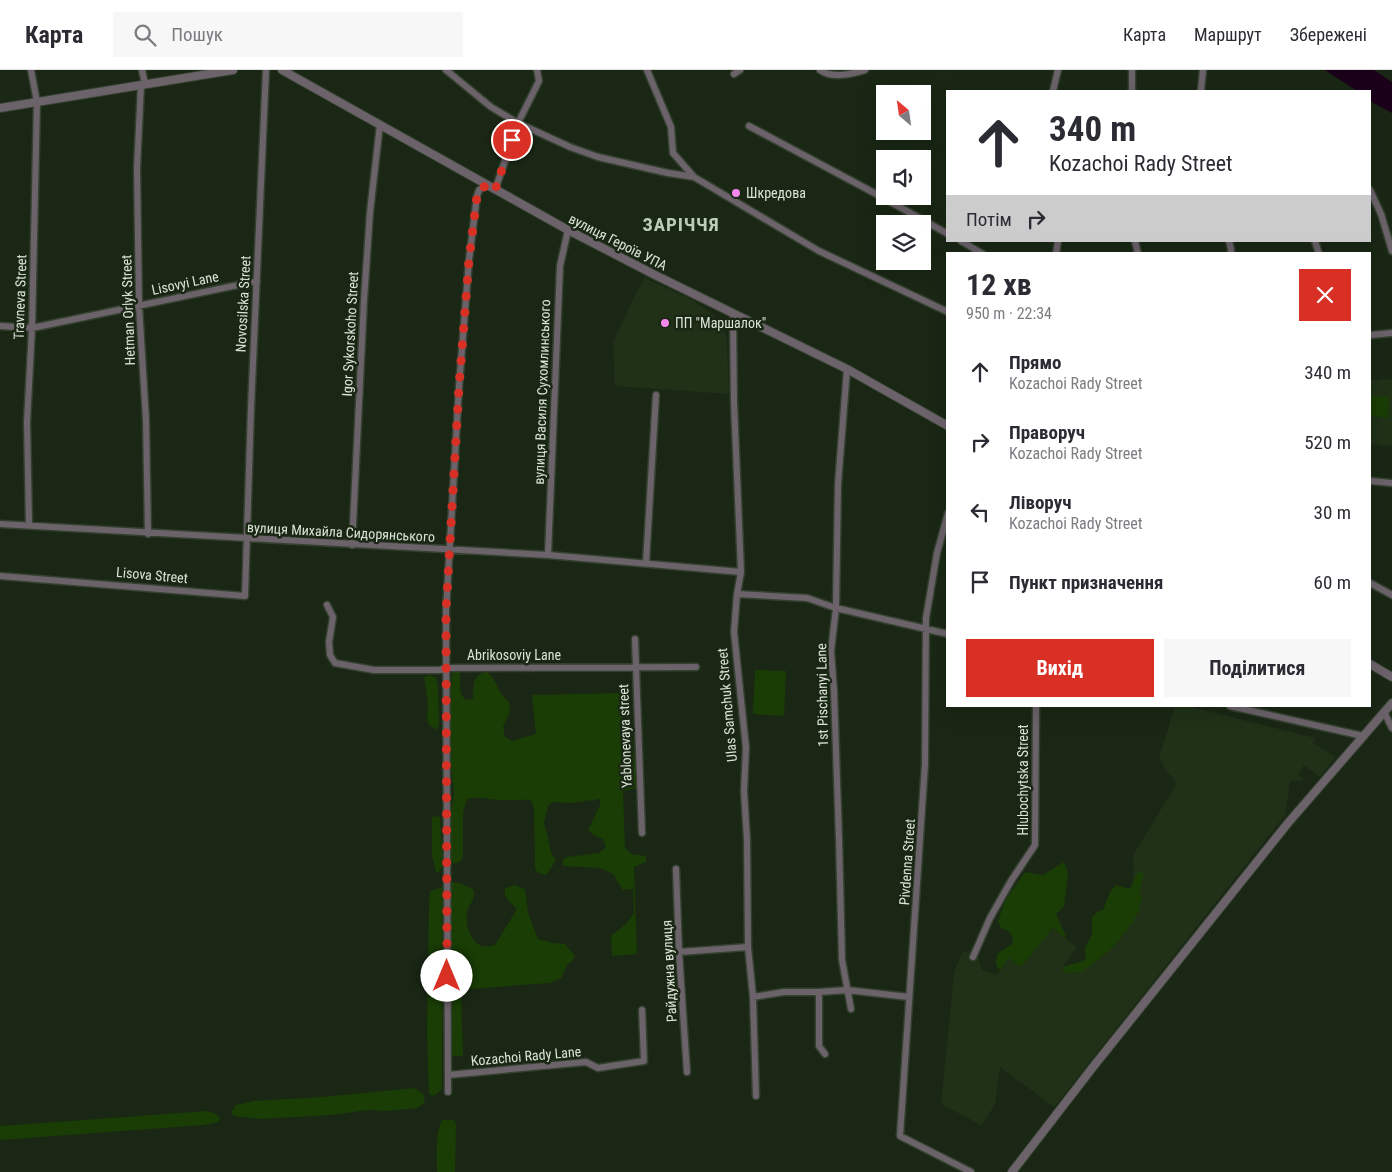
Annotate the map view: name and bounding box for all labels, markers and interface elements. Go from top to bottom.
search box [113,12,463,57]
text: Карта [25,21,83,49]
icon: search [131,21,159,49]
text: Пошук [171,23,223,46]
text: Карта [1123,24,1166,45]
text: Маршрут [1194,24,1262,45]
text: Збережені [1290,24,1367,45]
north arrow [876,85,931,140]
map controls [876,85,931,270]
text: 340 m [1049,109,1136,150]
icon: ahead [966,110,1031,175]
pin [491,119,533,161]
icon: arrive [498,126,526,154]
button: sound [876,150,931,205]
text: Kozachoi Rady Street [1049,151,1233,176]
place label: Шкредова [746,185,806,201]
marker: Шкредова [730,187,742,199]
icon: right [1022,205,1050,233]
text: Потім [966,208,1012,231]
street label: вулиця Героїв УПА [566,210,670,274]
district label: ЗАРІЧЧЯ [642,213,720,236]
button: layers [876,215,931,270]
street label: Travneva Street [11,254,29,340]
street label: Hetman Orlyk Street [118,254,138,366]
street label: Novosilska Street [232,255,254,353]
text: 12 хв [966,267,1032,302]
street label: Lisovyi Lane [150,268,220,298]
button: close [1299,269,1351,321]
street label: Igor Sykorskoho Street [339,271,361,397]
street label: вулиця Василя Сухомлинського [531,299,553,485]
text: 950 m · 22:34 [966,304,1052,323]
place label: ПП "Маршалок" [675,315,766,331]
marker: ПП "Маршалок" [659,317,671,329]
text: Прямо [1009,351,1062,374]
icon: ahead [966,358,994,386]
text: 340 m [1304,361,1351,384]
text: Kozachoi Rady Street [1009,374,1143,393]
text: Праворуч [1009,421,1085,444]
icon: right [966,428,994,456]
text: 520 m [1304,431,1351,454]
text: Kozachoi Rady Street [1009,444,1143,463]
text: Ліворуч [1009,491,1071,514]
icon: left [966,498,994,526]
text: 30 m [1314,501,1351,524]
text: Kozachoi Rady Street [1009,514,1143,533]
street label: вулиця Михайла Сидорянського [247,519,435,545]
street label: Lisova Street [116,564,188,586]
icon: arrive [966,568,994,596]
text: Пункт призначення [1009,571,1163,594]
text: 60 m [1314,571,1351,594]
button: Вихід [966,639,1154,697]
button: Поділитися [1164,639,1351,697]
street label: 1st Pischanyi Lane [813,643,831,747]
street label: Abrikosoviy Lane [467,647,561,663]
street label: Ulas Samchuk Street [714,647,740,763]
street label: Yablonevaya street [615,684,635,788]
street label: Hlubochytska Street [1015,724,1031,836]
street label: Pivdenna Street [896,818,918,906]
street label: Райдужна вулиця [658,920,680,1022]
position arrow [420,949,472,1001]
street label: Kozachoi Rady Lane [470,1043,582,1069]

